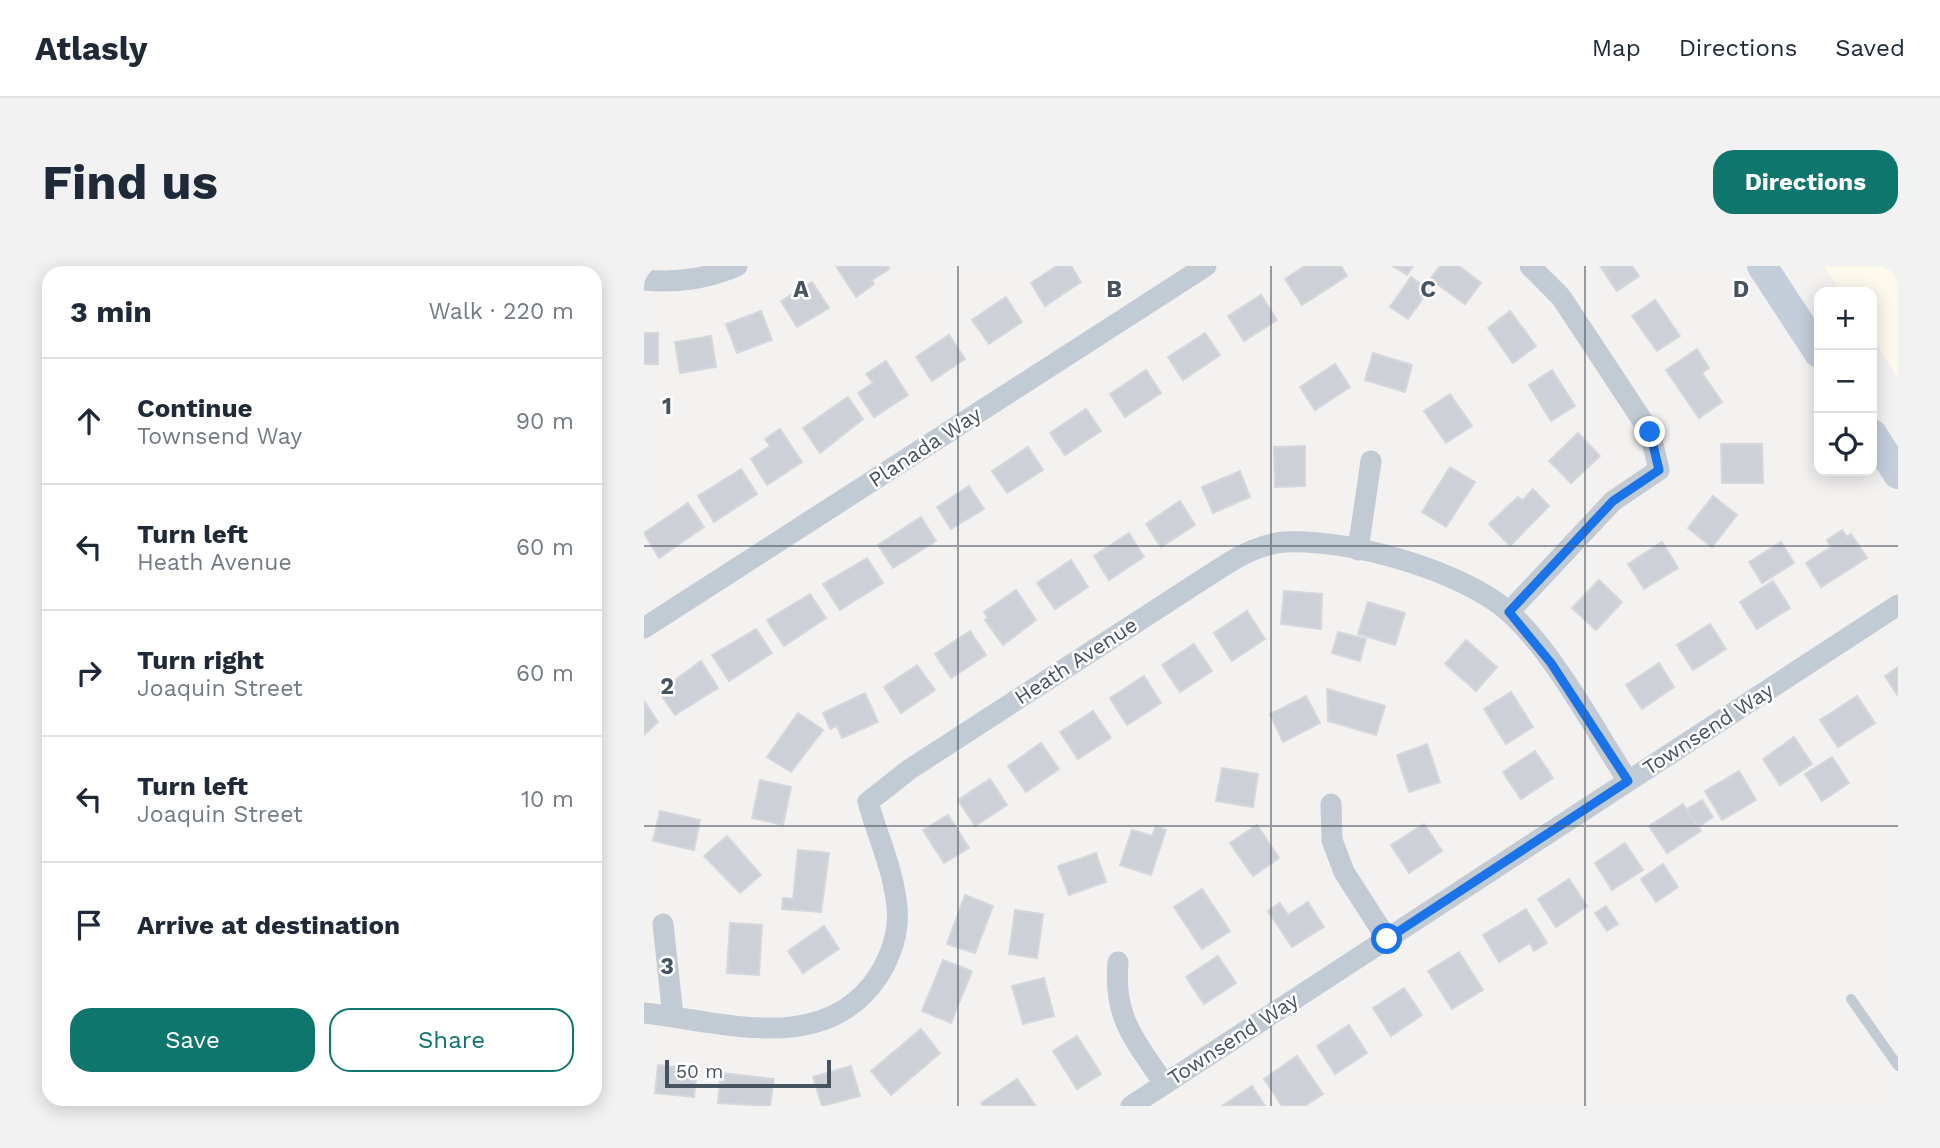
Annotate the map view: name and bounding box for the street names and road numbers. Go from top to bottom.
street label: Planada Way [864,401,986,492]
street label: Heath Avenue [1010,612,1142,710]
street label: Townsend Way [1638,677,1778,780]
street label: Townsend Way [1163,987,1303,1090]

